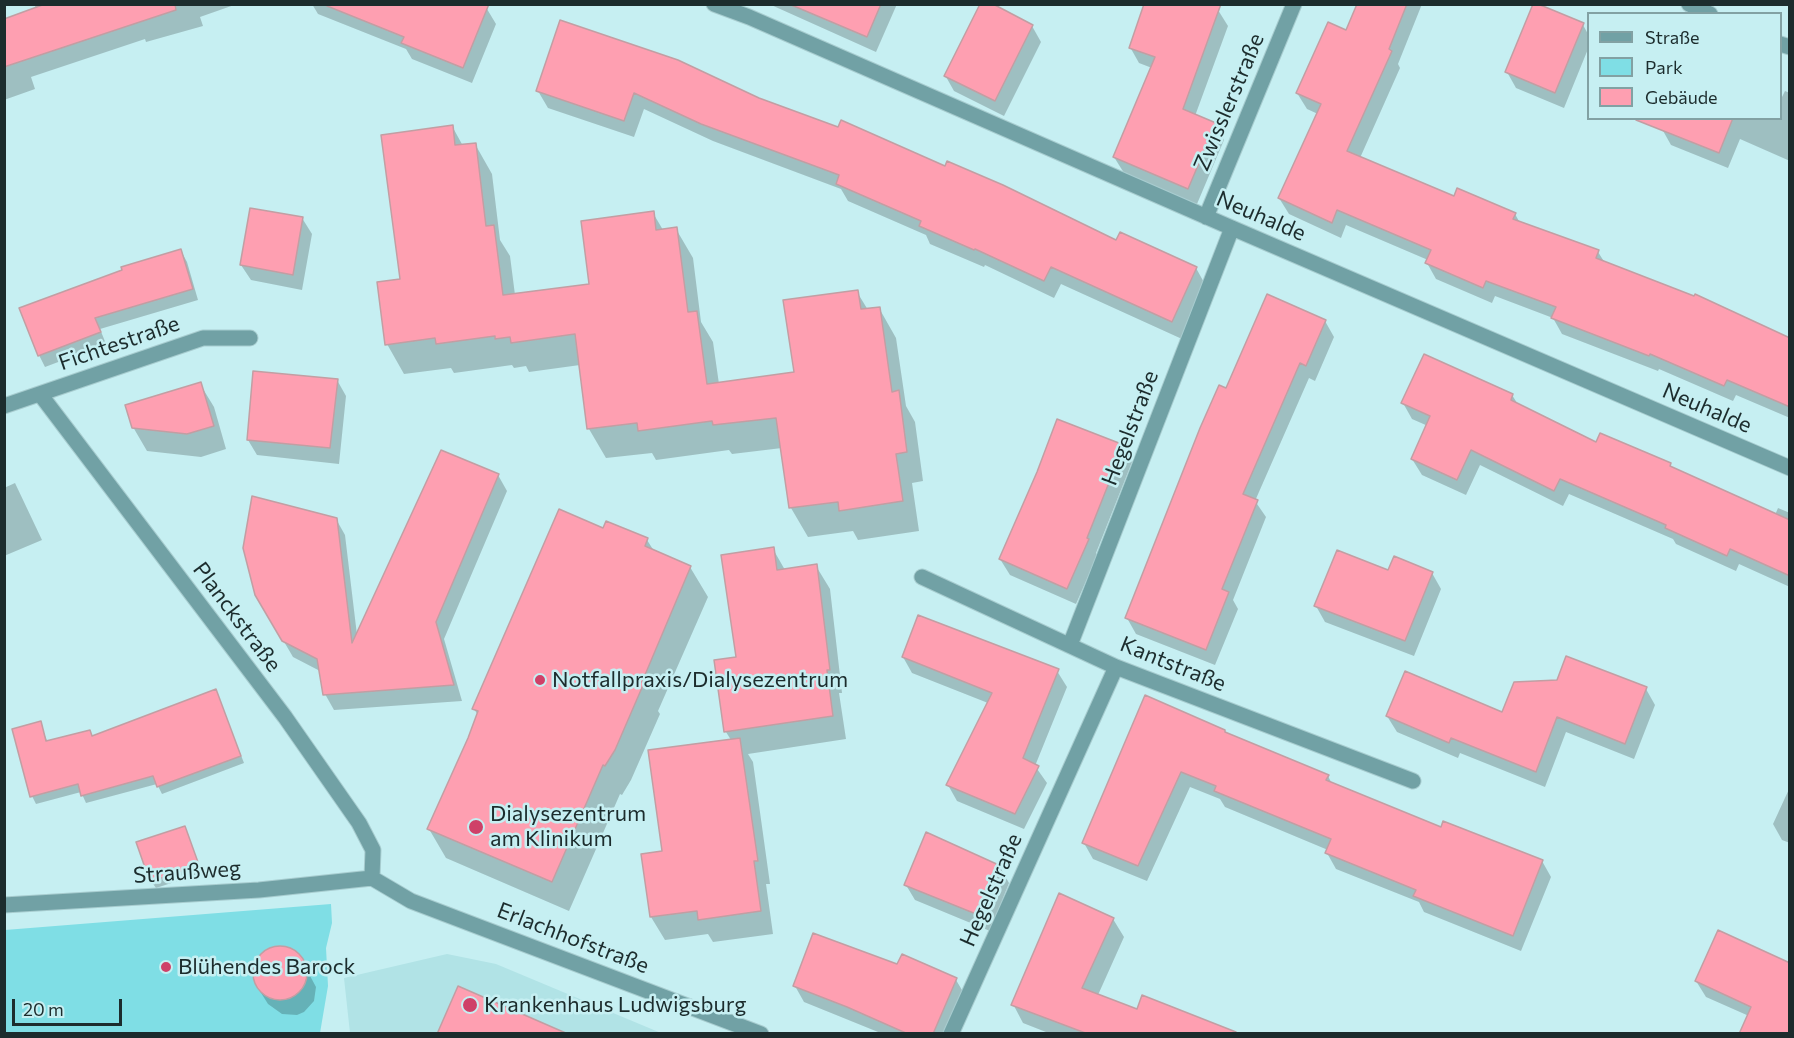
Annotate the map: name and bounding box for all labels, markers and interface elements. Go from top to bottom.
legend [1587,12,1782,120]
text: Straße [1645,26,1700,48]
street label: Zwisslerstraße [1188,29,1270,175]
text: Park [1645,56,1683,78]
text: Gebäude [1645,86,1718,108]
street label: Neuhalde [1212,185,1310,247]
street label: Fichtestraße [55,310,183,376]
street label: Hegelstraße [1096,367,1164,489]
street label: Neuhalde [1658,377,1756,439]
street label: Planckstraße [187,557,287,677]
street label: Kantstraße [1116,631,1230,697]
place label: Notfallpraxis/Dialysezentrum [552,667,848,693]
marker: Notfallpraxis/Dialysezentrum [533,673,547,687]
place label: Dialysezentrum am Klinikum [490,801,646,852]
marker: Dialysezentrum am Klinikum [467,818,485,836]
street label: Hegelstraße [954,829,1028,951]
street label: Straußweg [132,855,242,889]
street label: Erlachhofstraße [493,897,653,979]
place label: Blühendes Barock [178,954,355,980]
marker: Blühendes Barock [159,960,173,974]
scale bar [15,987,124,1025]
place label: Krankenhaus Ludwigsburg [484,992,746,1018]
marker: Krankenhaus Ludwigsburg [461,996,479,1014]
text: 20 m [23,998,64,1020]

